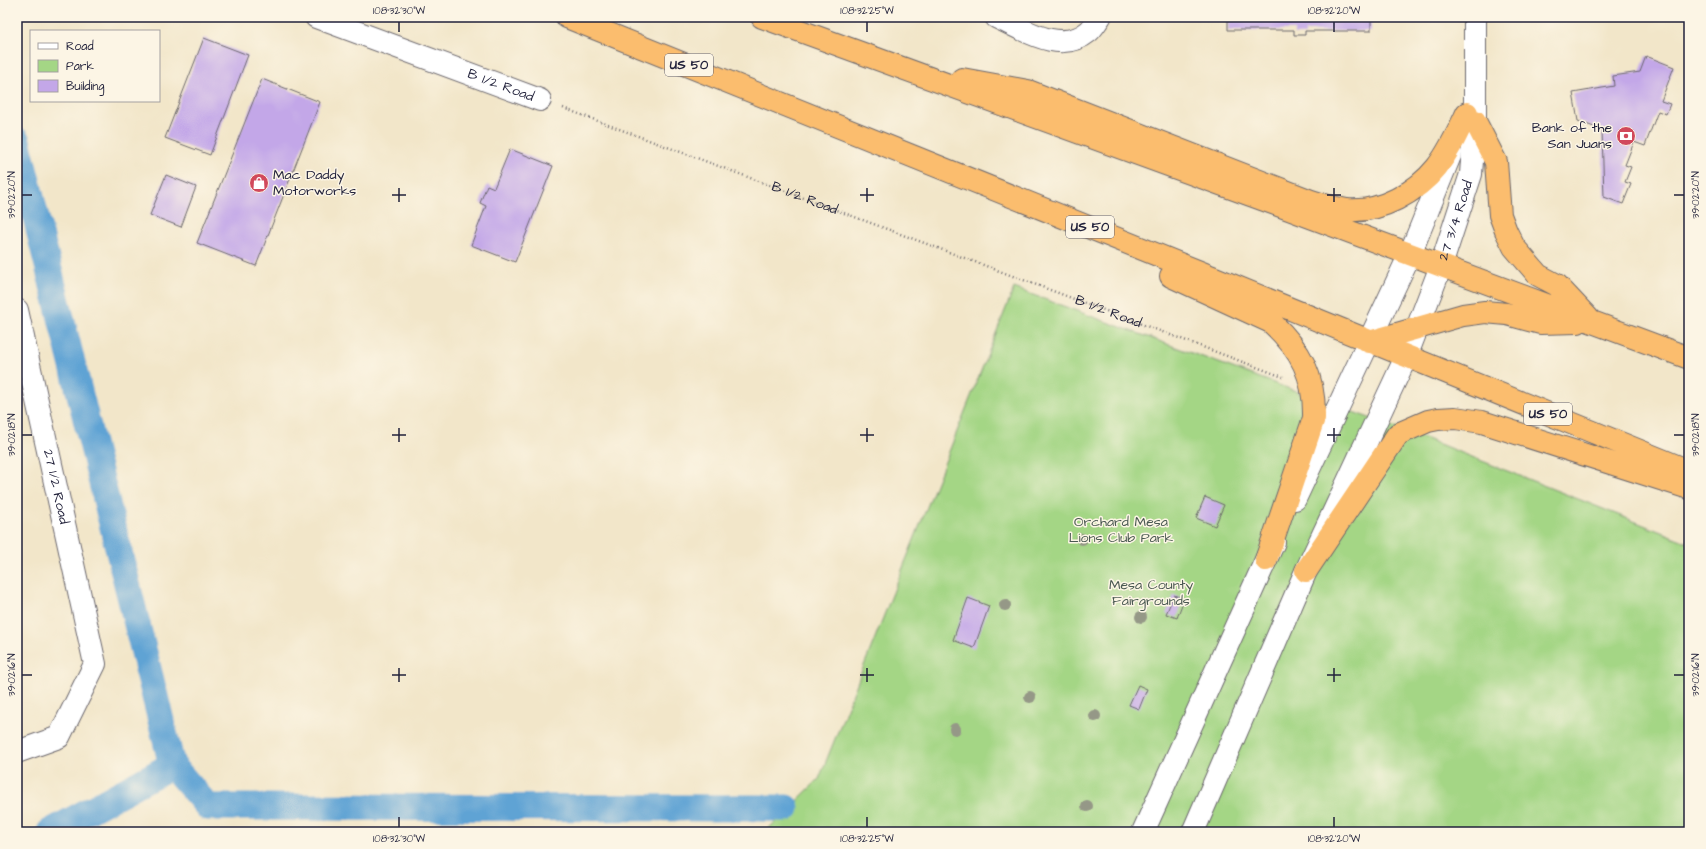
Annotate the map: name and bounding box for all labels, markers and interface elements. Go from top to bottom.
text: 108°32'30"W [373,4,426,18]
text: 108°32'25"W [840,4,894,18]
text: 108°32'20"W [1308,4,1361,18]
legend [30,30,160,102]
text: Road [66,38,94,55]
road number: US 50 [665,54,713,76]
text: Park [66,58,94,75]
street label: B 1/2 Road [465,64,537,107]
text: Building [66,78,104,96]
place label: Bank of the San Juans [1532,118,1612,154]
bank icon: Bank of the San Juans [1615,125,1637,147]
place label: Mac Daddy Motorworks [273,165,356,201]
text: 39°02'20"N [5,171,19,219]
text: 39°02'20"N [1689,171,1703,219]
shop icon: Mac Daddy Motorworks [248,172,270,194]
street label: B 1/2 Road [769,177,841,220]
street label: 27 3/4 Road [1433,178,1478,263]
road number: US 50 [1066,216,1114,238]
street label: B 1/2 Road [1072,290,1144,333]
road number: US 50 [1524,403,1572,425]
text: 39°02'18"N [5,413,19,457]
text: 39°02'18"N [1689,413,1703,457]
street label: 27 1/2 Road [38,447,74,526]
park label: Orchard Mesa Lions Club Park [1069,512,1174,548]
park label: Mesa County Fairgrounds [1109,575,1193,611]
text: 39°02'16"N [5,654,19,696]
text: 39°02'16"N [1689,654,1703,696]
text: 108°32'30"W [373,832,426,846]
text: 108°32'25"W [840,832,894,846]
text: 108°32'20"W [1308,832,1361,846]

